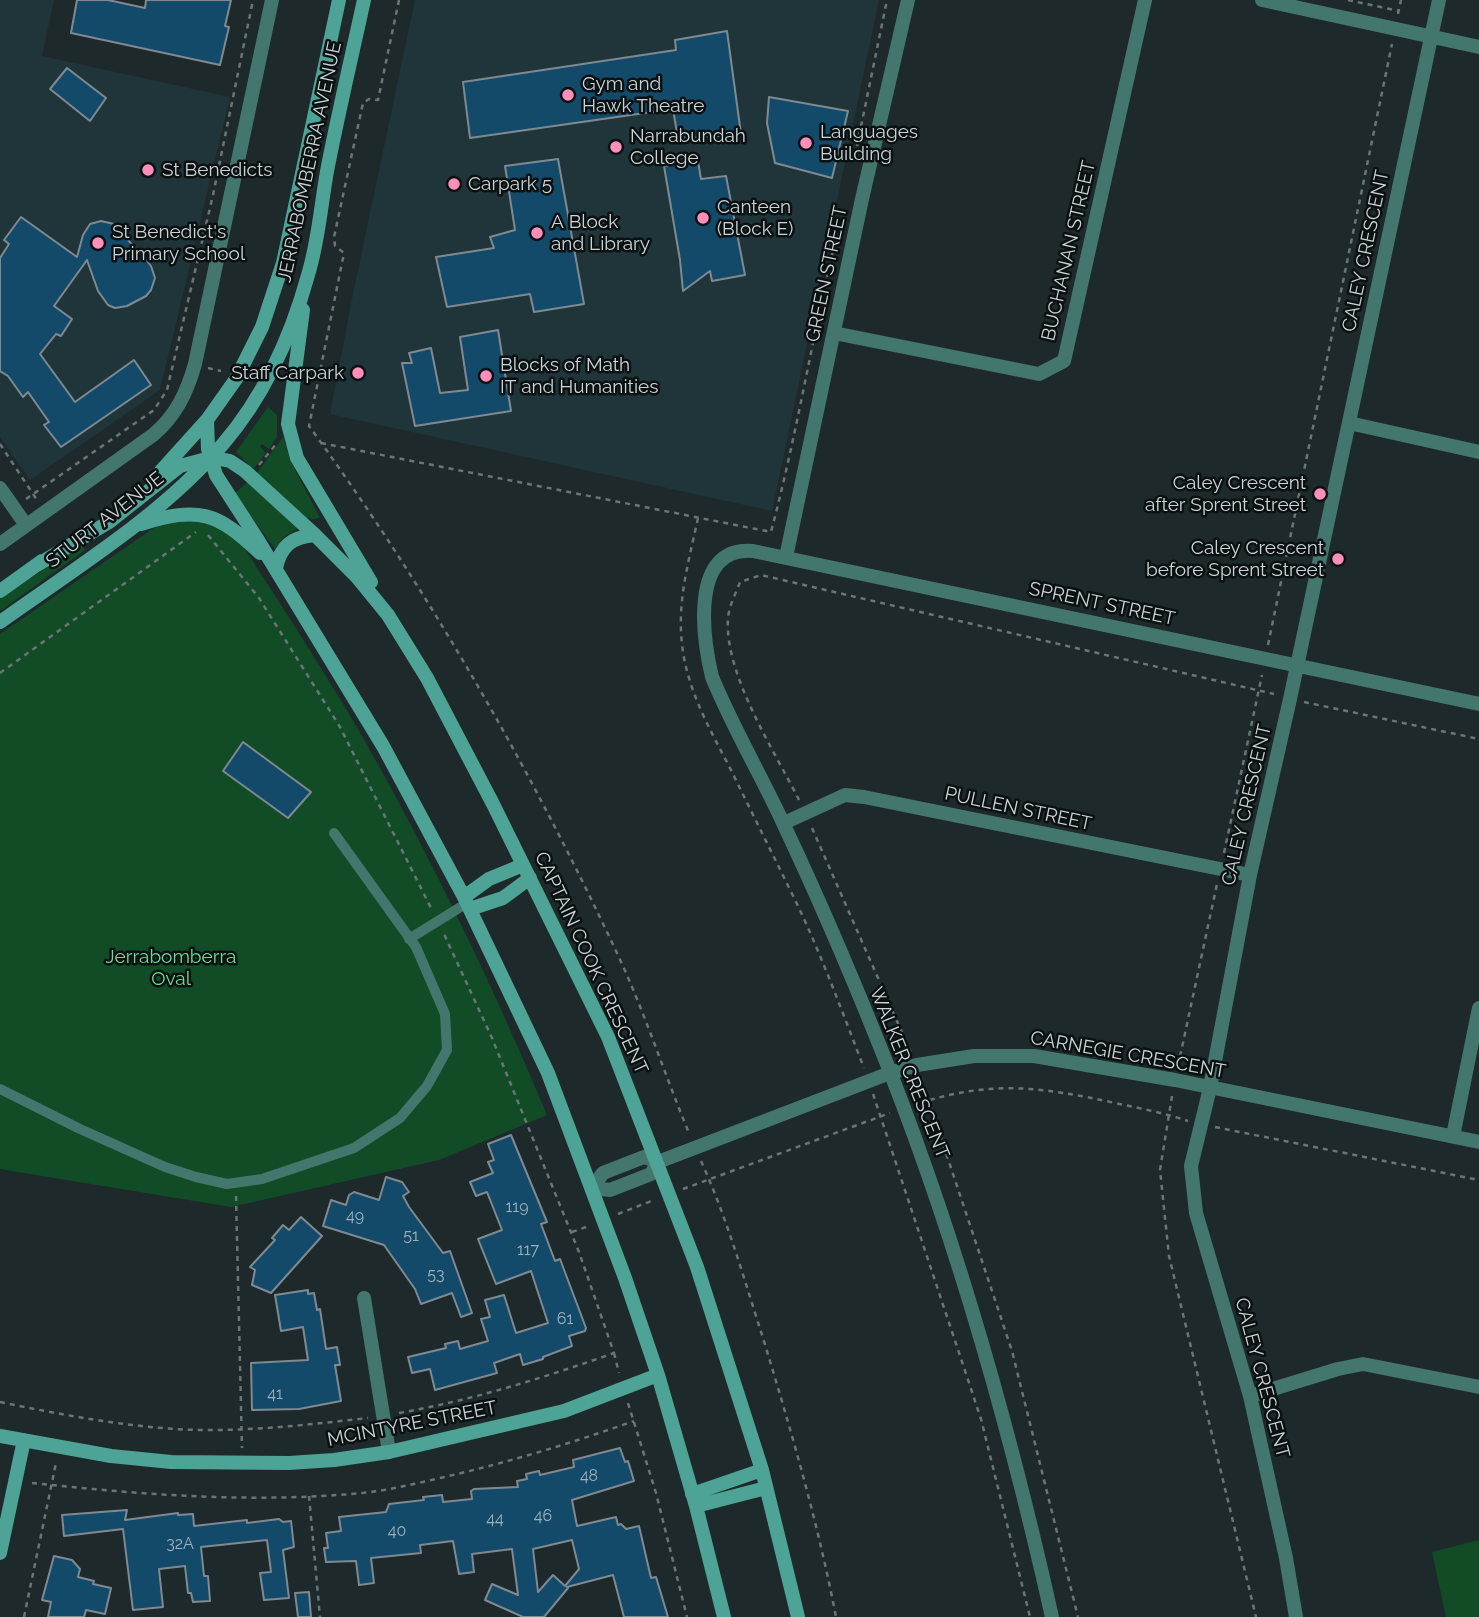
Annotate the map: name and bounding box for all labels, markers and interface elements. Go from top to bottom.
street label: JERRABOMBERRA AVENUE [273,40,347,284]
place label: Gym and Hawk Theatre [582,73,704,117]
marker: Gym and Hawk Theatre [560,87,576,103]
place label: Languages Building [820,121,918,165]
place label: Narrabundah College [630,125,746,169]
marker: Languages Building [798,135,814,151]
marker: Narrabundah College [608,139,624,155]
place label: St Benedicts [162,159,273,181]
street label: BUCHANAN STREET [1037,159,1101,343]
marker: St Benedicts [140,162,156,178]
street label: CALEY CRESCENT [1338,168,1394,334]
place label: Carpark 5 [468,173,552,195]
marker: Carpark 5 [446,176,462,192]
place label: Canteen (Block E) [717,196,793,240]
street label: GREEN STREET [801,204,853,344]
marker: Canteen (Block E) [695,210,711,226]
place label: A Block and Library [551,211,650,255]
place label: St Benedict's Primary School [112,221,245,265]
marker: A Block and Library [529,225,545,241]
marker: St Benedict's Primary School [90,235,106,251]
place label: Blocks of Math IT and Humanities [500,354,658,398]
place label: Staff Carpark [231,362,344,384]
marker: Staff Carpark [350,365,366,381]
marker: Blocks of Math IT and Humanities [478,368,494,384]
street label: STURT AVENUE [42,467,168,573]
place label: Caley Crescent after Sprent Street [1145,472,1306,516]
marker: Caley Crescent after Sprent Street [1312,486,1328,502]
place label: Caley Crescent before Sprent Street [1146,537,1324,581]
marker: Caley Crescent before Sprent Street [1330,551,1346,567]
street label: SPRENT STREET [1027,577,1177,631]
street label: CALEY CRESCENT [1217,722,1277,888]
street label: PULLEN STREET [942,782,1094,836]
street label: CAPTAIN COOK CRESCENT [529,848,653,1078]
park label: Jerrabomberra Oval [106,946,236,990]
street label: WALKER CRESCENT [864,984,954,1162]
street label: CARNEGIE CRESCENT [1028,1027,1228,1083]
house number: 119 [505,1197,529,1217]
house number: 49 [346,1206,364,1226]
house number: 51 [403,1226,419,1246]
house number: 117 [517,1240,539,1260]
house number: 53 [427,1265,445,1285]
street label: CALEY CRESCENT [1230,1295,1294,1461]
house number: 61 [557,1309,573,1329]
house number: 41 [267,1384,283,1404]
street label: MCINTYRE STREET [325,1396,499,1452]
house number: 48 [580,1466,598,1486]
house number: 46 [534,1506,552,1526]
house number: 44 [486,1509,504,1529]
house number: 40 [388,1521,406,1541]
house number: 32A [166,1534,194,1554]

